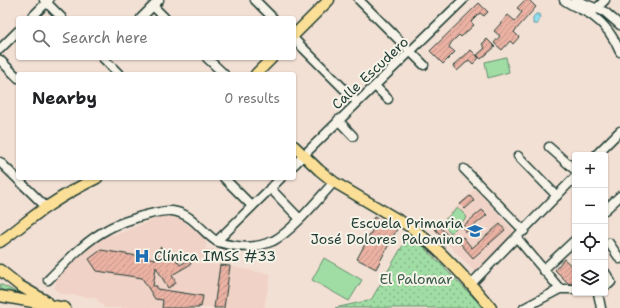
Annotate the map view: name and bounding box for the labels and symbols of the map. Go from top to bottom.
street label: Calle Escudero [328,33,412,113]
place label: Escuela Primaria José Dolores Palomino [311,214,463,248]
school or university icon: Escuela Primaria José Dolores Palomino [466,222,484,240]
hospital icon: Clínica IMSS #33 [133,247,151,265]
place label: Clínica IMSS #33 [154,247,276,265]
park label: El Palomar [379,270,453,288]

